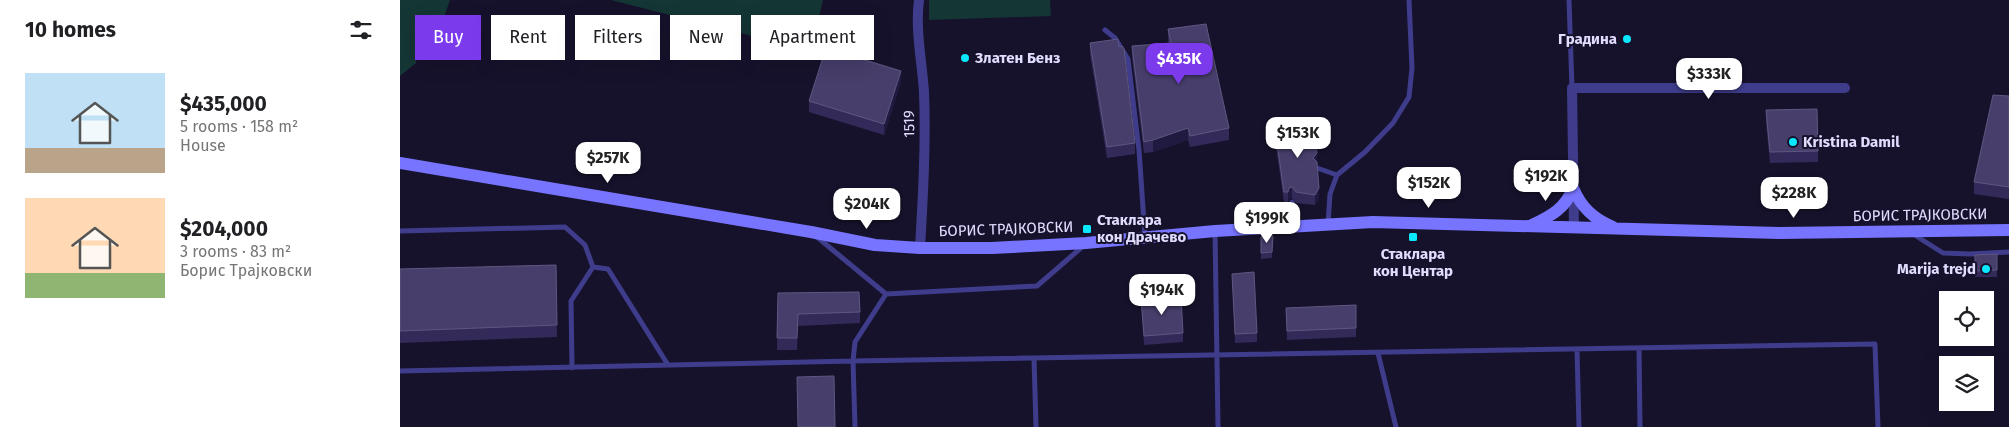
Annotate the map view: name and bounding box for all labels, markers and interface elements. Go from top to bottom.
chip: Buy [415,15,481,60]
chip: Rent [491,15,565,60]
chip: Filters [575,15,660,60]
chip: New [670,15,741,60]
chip: Apartment [751,15,874,60]
icon: filters [347,16,375,44]
text: 10 homes [25,17,116,43]
place label: Градина [1558,30,1617,48]
marker: Градина [1621,33,1633,45]
pin: $435K [1144,42,1214,85]
place label: Златен Бенз [974,49,1060,67]
text: $435K [1157,49,1201,68]
marker: Златен Бенз [959,52,971,64]
pin: $333K [1674,58,1744,100]
text: $333K [1687,64,1731,83]
text: $435,000 [180,91,267,117]
icon: home [65,93,125,153]
street label: 1519 [900,110,918,138]
pin: $153K [1263,116,1333,159]
text: 5 rooms · 158 m² [180,117,298,136]
text: $153K [1277,123,1319,142]
place label: Kristina Damil [1803,133,1900,151]
text: House [180,136,226,155]
marker: Kristina Damil [1787,136,1799,148]
pin: $257K [573,142,643,184]
text: $257K [587,148,629,167]
pin: $192K [1511,160,1581,202]
pin: $152K [1394,166,1464,209]
text: $192K [1525,166,1567,185]
text: $152K [1408,173,1450,192]
pin: $228K [1759,176,1829,219]
text: $228K [1772,183,1816,202]
pin: $204K [832,188,902,230]
text: $204K [844,194,890,213]
pin: $199K [1232,202,1302,244]
street label: БОРИС ТРАЈКОВСКИ [1852,205,1988,225]
text: $199K [1245,208,1289,227]
place label: Стаклара кон Драчево [1097,211,1186,246]
text: $204,000 [180,216,268,242]
icon: home [65,218,125,278]
street label: БОРИС ТРАЈКОВСКИ [938,218,1074,240]
marker: Стаклара кон Драчево [1081,223,1093,235]
marker: Стаклара кон Центар [1407,231,1419,243]
text: 3 rooms · 83 m² [180,242,291,261]
place label: Стаклара кон Центар [1373,245,1453,280]
place label: Marija trejd [1897,260,1976,278]
text: Борис Трајковски [180,261,312,280]
marker: Marija trejd [1980,263,1992,275]
pin: $194K [1127,274,1197,316]
text: $194K [1140,280,1184,299]
map controls [1939,291,1994,411]
button: locate [1939,291,1994,346]
button: layers [1939,356,1994,411]

